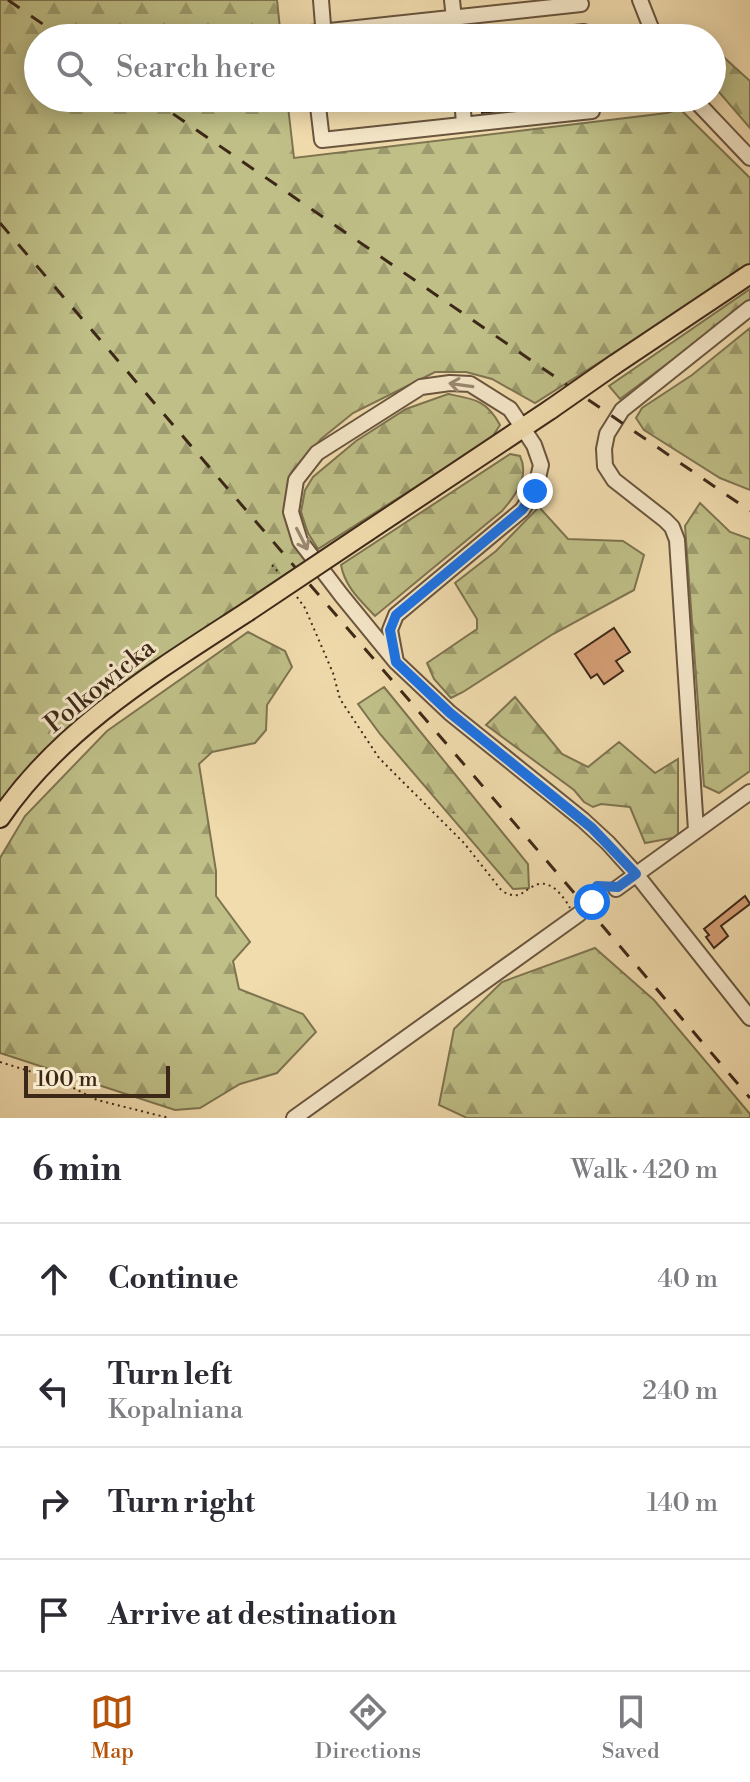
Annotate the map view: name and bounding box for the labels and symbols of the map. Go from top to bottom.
one-way arrow [449,377,474,392]
route end [517,473,553,509]
one-way arrow [295,527,310,550]
street label: Polkowicka [38,631,162,740]
route start [574,884,610,920]
scale bar [24,1062,170,1098]

